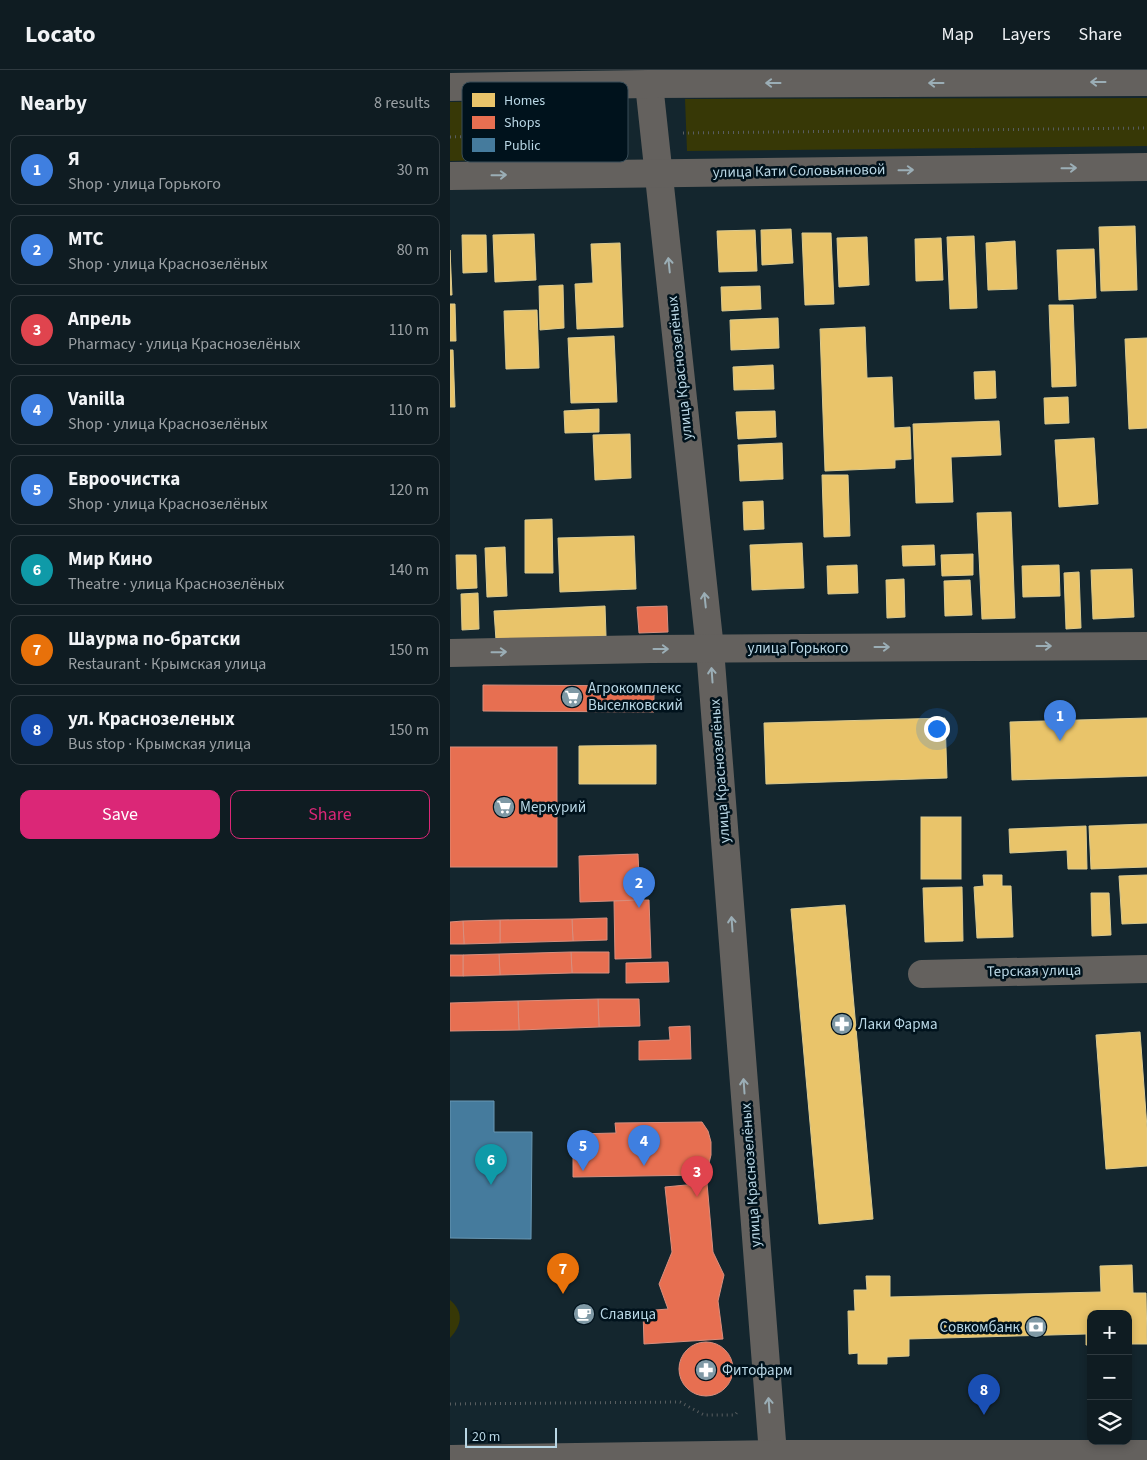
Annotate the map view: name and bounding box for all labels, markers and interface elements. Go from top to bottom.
text: Locato [25,17,96,52]
text: Map [942,22,974,47]
text: Layers [1002,22,1051,47]
text: Share [1079,22,1122,47]
one-way arrow [1091,77,1107,87]
one-way arrow [766,78,782,88]
one-way arrow [928,78,944,88]
legend [462,82,628,162]
text: Nearby [20,88,87,118]
text: Homes [504,91,545,111]
text: 8 results [374,92,430,114]
text: Shops [504,113,540,133]
text: Public [504,136,541,156]
text: Я [68,146,80,173]
text: 1 [33,159,41,181]
text: 30 m [397,159,429,181]
street label: улица Кати Соловьяновой [712,159,886,183]
one-way arrow [1060,163,1076,173]
one-way arrow [898,165,914,175]
one-way arrow [490,170,506,180]
text: Shop · улица Горького [68,173,221,195]
text: МТС [68,226,104,253]
text: 2 [33,239,41,261]
text: 80 m [397,239,429,261]
text: Shop · улица Краснозелёных [68,253,268,275]
one-way arrow [664,257,674,273]
street label: улица Краснозелёных [662,295,698,441]
text: Апрель [68,306,131,333]
text: 3 [33,319,41,341]
text: 110 m [389,319,429,341]
text: Pharmacy · улица Краснозелёных [68,333,300,355]
text: Vanilla [68,386,125,413]
text: 4 [33,399,41,421]
text: 110 m [389,399,429,421]
text: Shop · улица Краснозелёных [68,413,268,435]
text: Евроочистка [68,466,180,493]
text: 5 [33,479,41,501]
text: 120 m [389,479,429,501]
text: Shop · улица Краснозелёных [68,493,268,515]
text: Мир Кино [68,546,153,573]
text: 6 [33,559,41,581]
text: 140 m [389,559,429,581]
text: Theatre · улица Краснозелёных [68,573,284,595]
one-way arrow [700,593,710,609]
text: Шаурма по-братски [68,626,241,653]
street label: улица Горького [748,638,848,659]
text: 7 [33,639,41,661]
text: 150 m [389,639,429,661]
one-way arrow [1036,641,1052,651]
one-way arrow [873,642,889,652]
one-way arrow [652,644,669,654]
one-way arrow [490,647,506,657]
text: Restaurant · Крымская улица [68,653,266,675]
one-way arrow [708,667,717,683]
place label: Агрокомплекс Выселковский [588,678,683,716]
supermarket icon: Агрокомплекс Выселковский [560,685,584,709]
street label: улица Краснозелёных [704,698,736,844]
pin: 1 [1044,700,1076,741]
text: ул. Краснозеленых [68,706,235,733]
your location [924,716,950,742]
text: 8 [33,719,41,741]
text: 150 m [389,719,429,741]
text: Bus stop · Крымская улица [68,733,251,755]
button: Save [20,790,220,839]
button: Share [230,790,430,839]
supermarket icon: Меркурий [492,795,516,819]
place label: Меркурий [520,797,586,818]
pin: 2 [623,867,655,908]
one-way arrow [727,917,736,933]
street label: Терская улица [987,960,1081,982]
pharmacy icon: Лаки Фарма [830,1012,854,1036]
place label: Лаки Фарма [858,1014,938,1035]
one-way arrow [740,1079,749,1095]
street label: улица Краснозелёных [735,1102,767,1248]
pin: 4 [628,1125,660,1166]
pin: 5 [567,1130,599,1171]
pin: 6 [475,1144,507,1185]
pin: 3 [681,1156,713,1197]
pin: 7 [547,1253,579,1294]
cafe icon: Славица [572,1302,596,1326]
place label: Славица [600,1304,656,1325]
map controls [1087,1310,1132,1445]
button: + [1087,1310,1132,1355]
bank icon: Совкомбанк [1024,1315,1048,1339]
place label: Совкомбанк [939,1317,1021,1338]
button: − [1087,1355,1132,1400]
pharmacy icon: Фитофарм [694,1358,718,1382]
place label: Фитофарм [722,1360,792,1381]
pin: 8 [968,1374,1000,1415]
one-way arrow [765,1398,774,1414]
button: layers [1087,1400,1132,1445]
scale bar [465,1425,558,1448]
text: 20 m [472,1427,500,1447]

